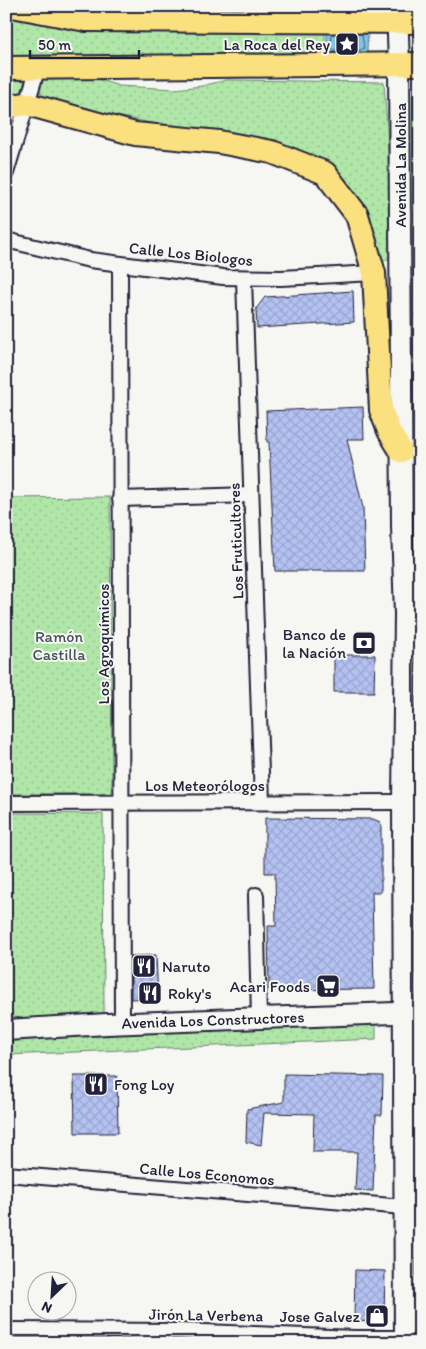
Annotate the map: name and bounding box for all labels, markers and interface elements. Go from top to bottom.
scale bar [30,28,139,60]
place icon: La Roca del Rey [334,31,360,57]
place label: La Roca del Rey [223,35,330,54]
text: 50 m [38,36,71,54]
street label: Avenida La Molina [391,102,410,227]
street label: Calle Los Biologos [128,238,254,270]
street label: Los Fruticultores [224,483,248,599]
street label: Los Agroquímicos [94,584,113,704]
place label: Banco de la Nación [282,625,346,662]
park label: Ramón Castilla [32,627,86,664]
bank icon: Banco de la Nación [351,630,377,656]
street label: Los Meteorólogos [145,776,265,795]
restaurant icon: Naruto [131,953,157,979]
place label: Naruto [162,957,210,976]
supermarket icon: Acari Foods [315,973,341,999]
place label: Acari Foods [230,977,310,996]
restaurant icon: Roky's [137,980,163,1006]
place label: Roky's [168,984,212,1003]
street label: Avenida Los Constructores [121,1007,305,1033]
restaurant icon: Fong Loy [83,1071,109,1097]
place label: Fong Loy [114,1075,175,1094]
street label: Calle Los Economos [139,1159,275,1189]
north arrow [28,1272,78,1322]
text: N [39,1298,55,1317]
shop icon: Jose Galvez [364,1303,390,1329]
street label: Jirón La Verbena [149,1305,264,1326]
place label: Jose Galvez [280,1307,361,1326]

